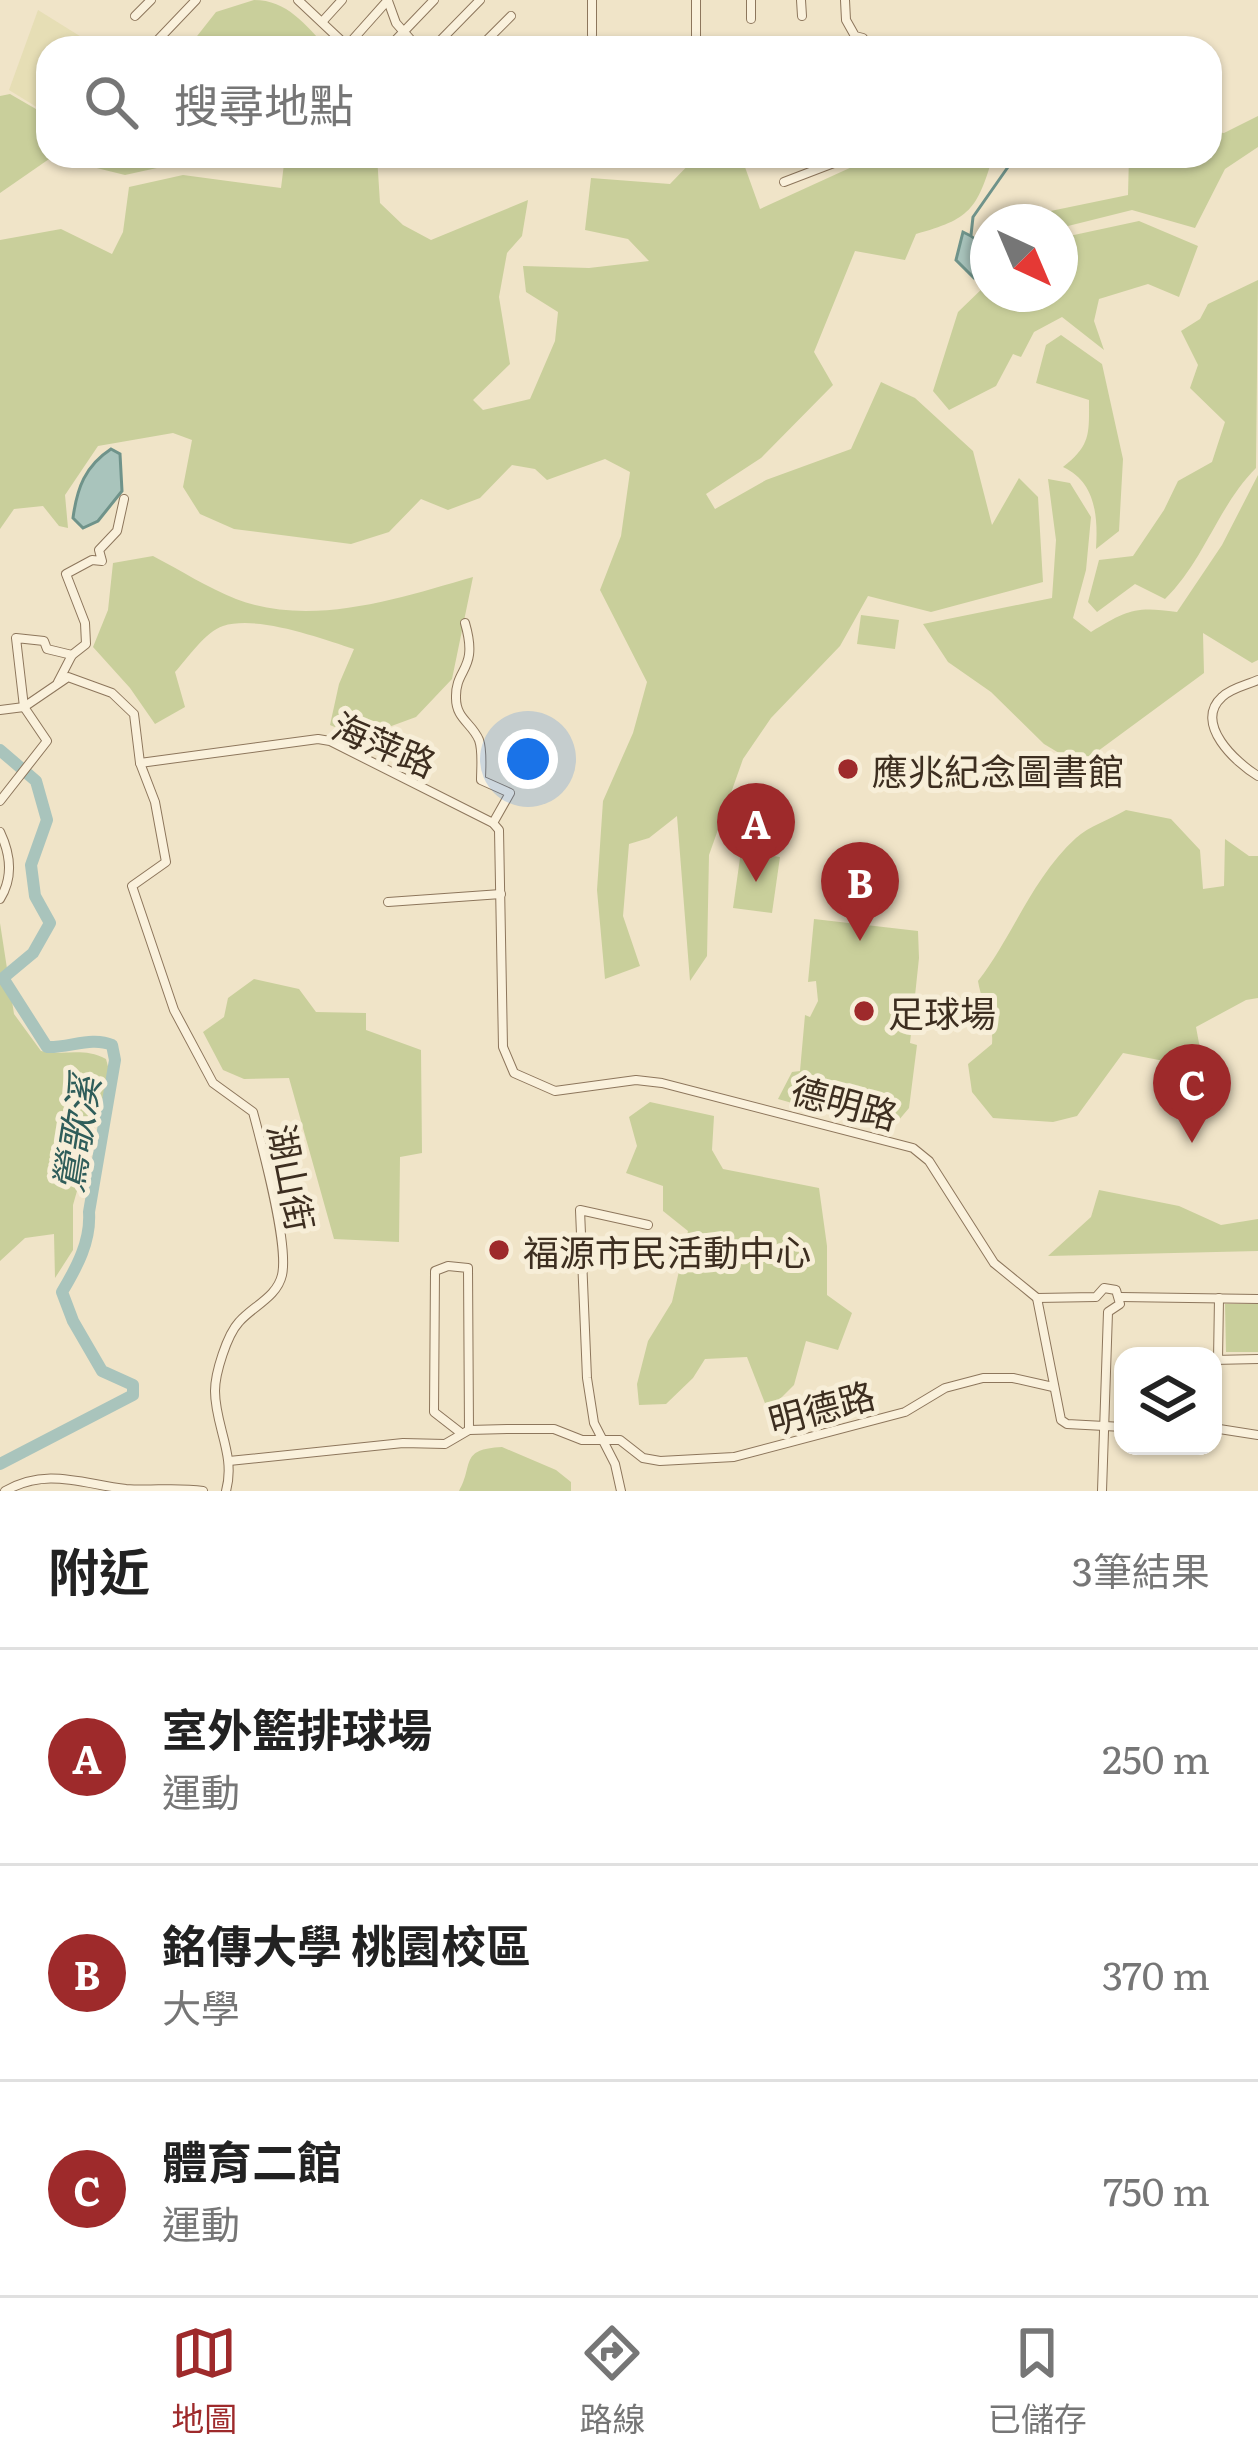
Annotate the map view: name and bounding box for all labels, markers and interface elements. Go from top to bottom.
search box [36,36,1222,168]
icon: search [78,69,144,135]
text: 搜尋地點 [174,69,354,136]
north arrow [970,204,1078,312]
street label: 海萍路 [325,698,445,788]
your location [498,729,558,789]
place label: 應兆紀念圖書館 [872,743,1124,796]
marker: 應兆紀念圖書館 [835,756,861,782]
pin: A [717,783,795,882]
pin: B [821,842,899,941]
place label: 足球場 [888,985,996,1038]
marker: 足球場 [851,998,877,1024]
pin: C [1153,1044,1231,1143]
street label: 德明路 [786,1061,904,1141]
water label: 鶯歌溪 [36,1067,113,1196]
street label: 湖山街 [257,1119,329,1235]
place label: 福源市民活動中心 [523,1224,811,1277]
marker: 福源市民活動中心 [486,1237,512,1263]
map controls [1114,1347,1222,1455]
button: layers [1114,1347,1222,1455]
street label: 明德路 [762,1366,880,1446]
text: 附近 [48,1531,150,1607]
text: 3筆結果 [1072,1540,1210,1598]
text: 室外籃排球場 [162,1694,432,1761]
text: A [72,1728,102,1786]
text: 250 m [1102,1728,1210,1786]
text: 運動 [162,1761,240,1819]
text: 銘傳大學 桃園校區 [162,1910,531,1977]
text: B [74,1944,100,2002]
text: 370 m [1102,1944,1210,2002]
text: 大學 [162,1977,240,2035]
text: 體育二館 [162,2126,342,2193]
text: C [73,2160,101,2218]
text: 750 m [1103,2160,1210,2218]
text: 運動 [162,2193,240,2251]
tab: 地圖 [171,2320,237,2441]
tab: 路線 [579,2320,645,2441]
tab: 已儲存 [988,2320,1087,2441]

